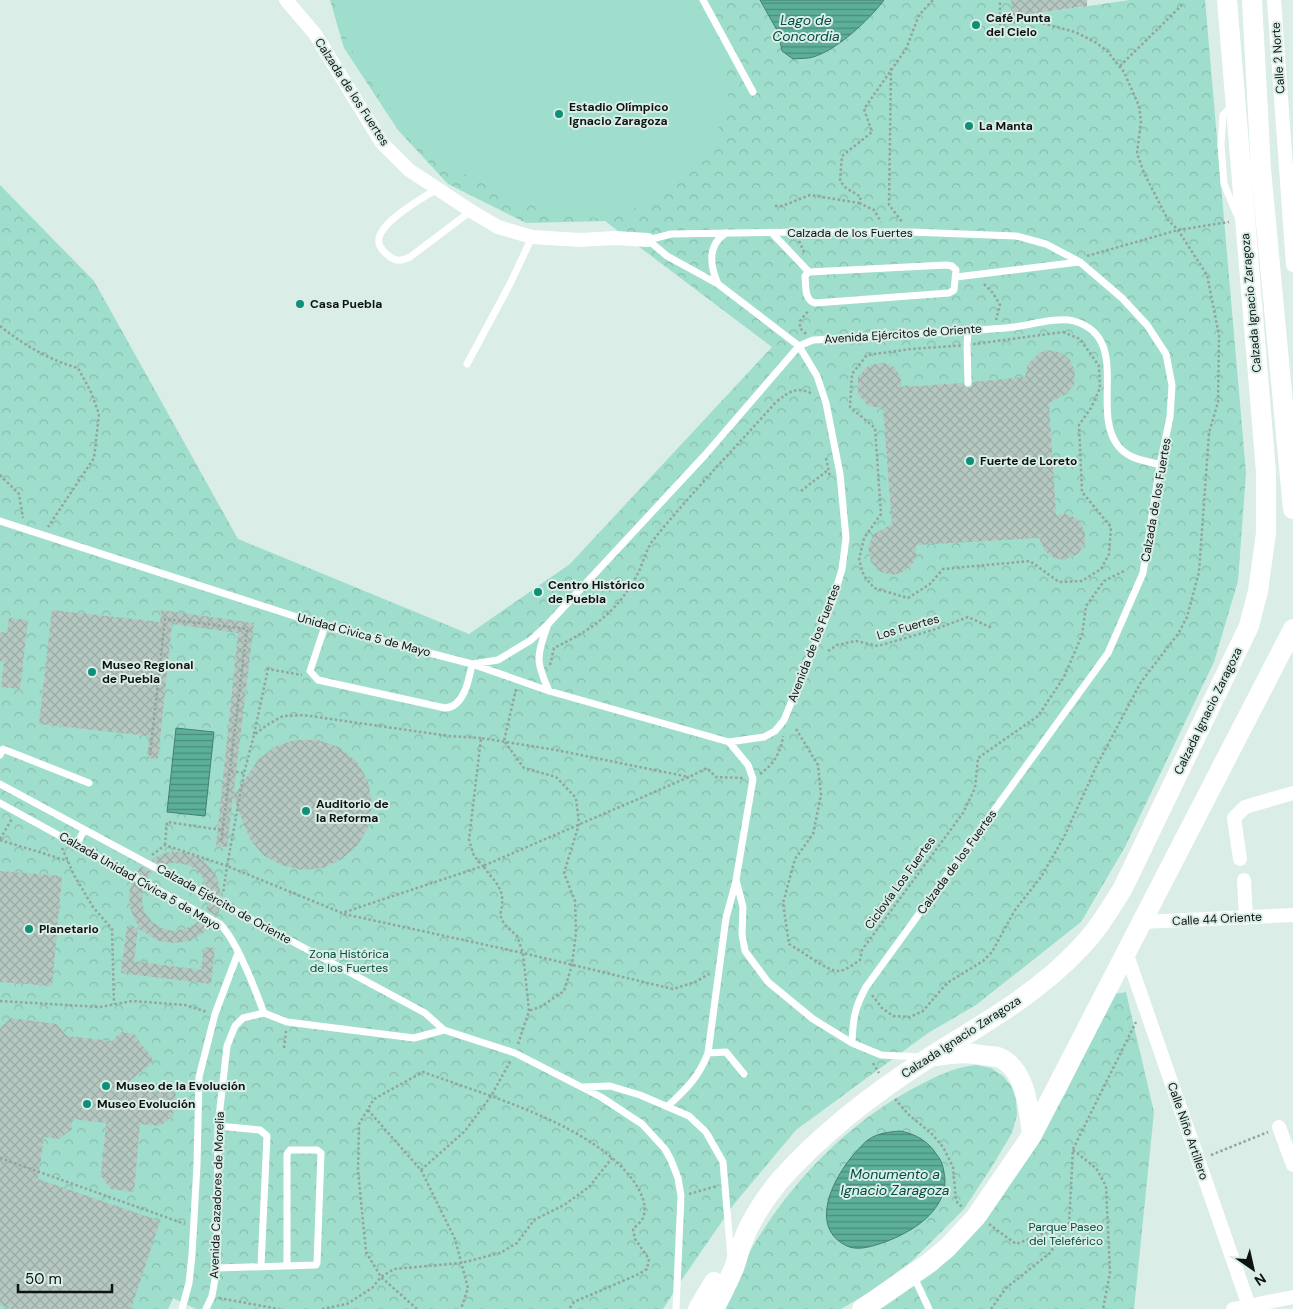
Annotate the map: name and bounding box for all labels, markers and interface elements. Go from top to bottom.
place label: Café Punta del Cielo [986,10,1051,40]
water label: Lago de Concordia [772,11,840,45]
marker: Café Punta del Cielo [970,19,982,31]
street label: Calle 2 Norte [1268,21,1288,94]
street label: Calzada de los Fuertes [311,35,393,149]
place label: Estadio Olímpico Ignacio Zaragoza [569,99,669,129]
marker: Estadio Olímpico Ignacio Zaragoza [553,108,565,120]
place label: La Manta [979,118,1033,134]
marker: La Manta [963,120,975,132]
street label: Calzada de los Fuertes [787,225,913,241]
street label: Calzada Ignacio Zaragoza [1237,233,1265,373]
place label: Casa Puebla [310,296,382,312]
marker: Casa Puebla [294,298,306,310]
street label: Avenida Ejércitos de Oriente [824,321,982,347]
street label: Calzada de los Fuertes [1137,437,1175,563]
place label: Fuerte de Loreto [980,453,1077,469]
marker: Fuerte de Loreto [964,455,976,467]
place label: Centro Histórico de Puebla [548,577,645,607]
street label: Avenida de los Fuertes [784,581,844,705]
marker: Centro Histórico de Puebla [532,586,544,598]
street label: Unidad Civica 5 de Mayo [296,609,432,661]
street label: Los Fuertes [875,610,941,644]
street label: Calzada Ignacio Zaragoza [1170,645,1246,777]
place label: Museo Regional de Puebla [102,657,193,687]
marker: Museo Regional de Puebla [86,666,98,678]
place label: Auditorio de la Reforma [316,796,389,826]
marker: Auditorio de la Reforma [300,805,312,817]
street label: Calzada de los Fuertes [914,807,1000,917]
street label: Calzada Unidad Cívica 5 de Mayo [56,828,224,934]
street label: Ciclovía Los Fuertes [861,833,939,933]
street label: Calzada Ejército de Oriente [154,860,294,948]
street label: Calle 44 Oriente [1172,909,1262,929]
place label: Planetario [39,921,99,937]
marker: Planetario [23,923,35,935]
park label: Zona Histórica de los Fuertes [309,946,389,976]
street label: Calzada Ignacio Zaragoza [898,992,1024,1082]
place label: Museo de la Evolución [116,1078,245,1094]
marker: Museo de la Evolución [100,1080,112,1092]
street label: Calle Niño Artillero [1164,1080,1212,1182]
place label: Museo Evolución [97,1096,195,1112]
marker: Museo Evolución [81,1098,93,1110]
street label: Avenida Cazadores de Morelia [206,1111,228,1279]
water label: Monumento a Ignacio Zaragoza [841,1165,950,1199]
park label: Parque Paseo del Teleférico [1028,1219,1104,1249]
north arrow [1228,1244,1278,1294]
scale bar [18,1262,111,1294]
text: 50 m [25,1269,62,1289]
text: N [1251,1269,1270,1290]

